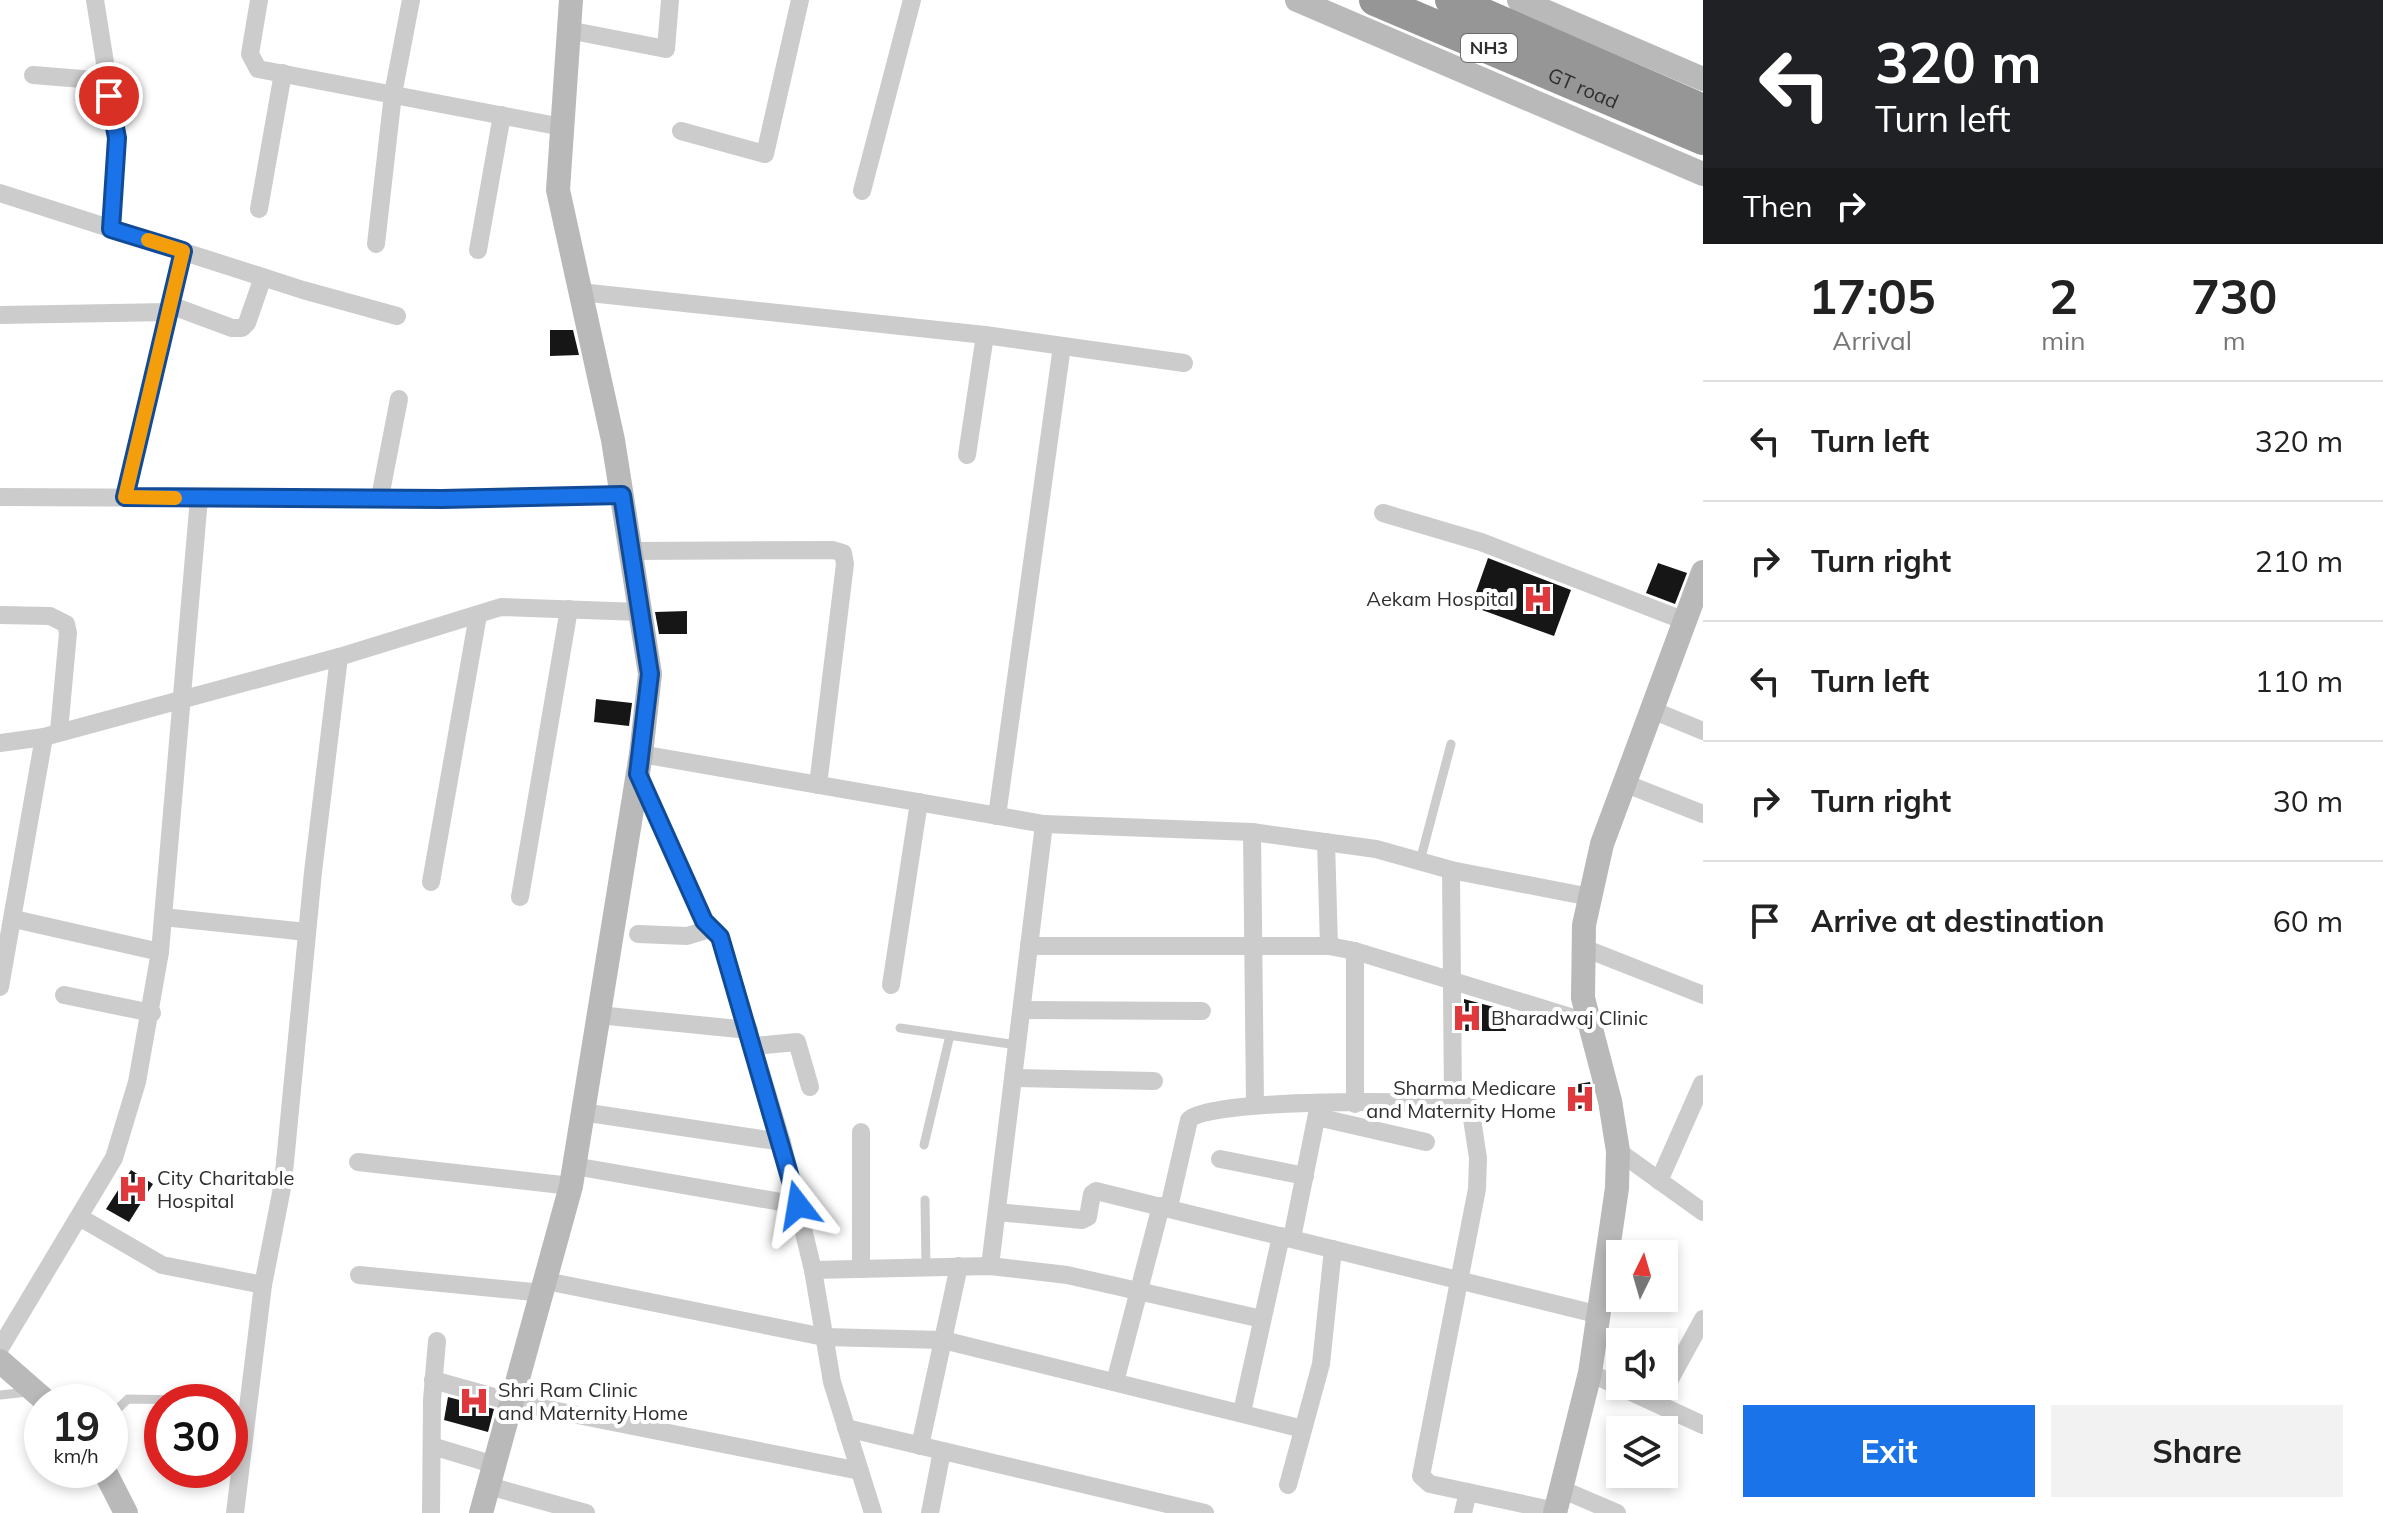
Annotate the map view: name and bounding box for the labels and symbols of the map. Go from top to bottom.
road number: NH3 [1461,34,1517,62]
pin [75,62,143,130]
street label: GT road [1544,62,1622,114]
hospital icon: Aekam Hospital [1521,582,1555,616]
place label: Aekam Hospital [1366,586,1514,611]
hospital icon: Bharadwaj Clinic [1450,1001,1484,1035]
place label: Bharadwaj Clinic [1491,1005,1648,1030]
place label: Sharma Medicare and Maternity Home [1366,1075,1556,1123]
hospital icon: Sharma Medicare and Maternity Home [1563,1082,1597,1116]
position arrow [756,1163,840,1247]
place label: City Charitable Hospital [157,1165,294,1213]
hospital icon: City Charitable Hospital [116,1172,150,1206]
north arrow [1606,1240,1678,1312]
place label: Shri Ram Clinic and Maternity Home [498,1377,688,1425]
speed limit sign: 30 [144,1384,248,1488]
hospital icon: Shri Ram Clinic and Maternity Home [457,1384,491,1418]

